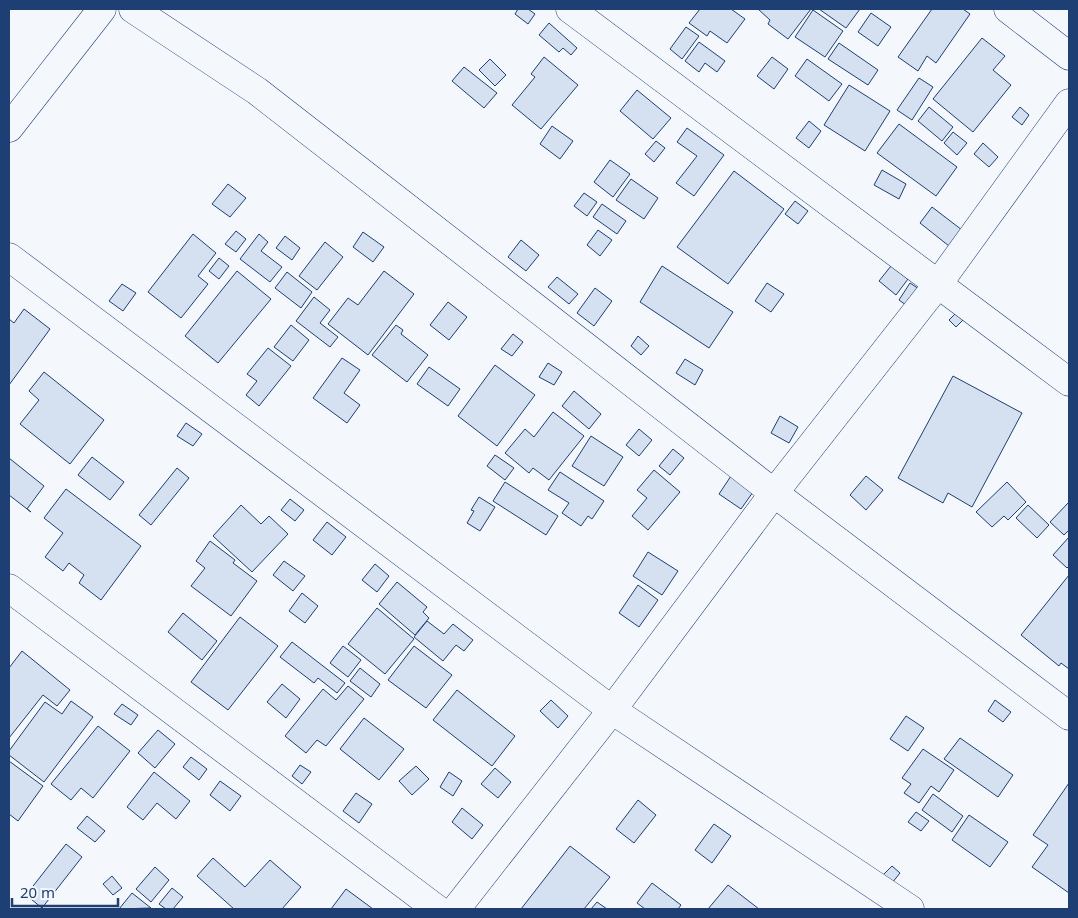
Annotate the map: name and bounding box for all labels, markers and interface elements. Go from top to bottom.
scale bar [12,876,119,908]
text: 20 m [20,882,55,902]

